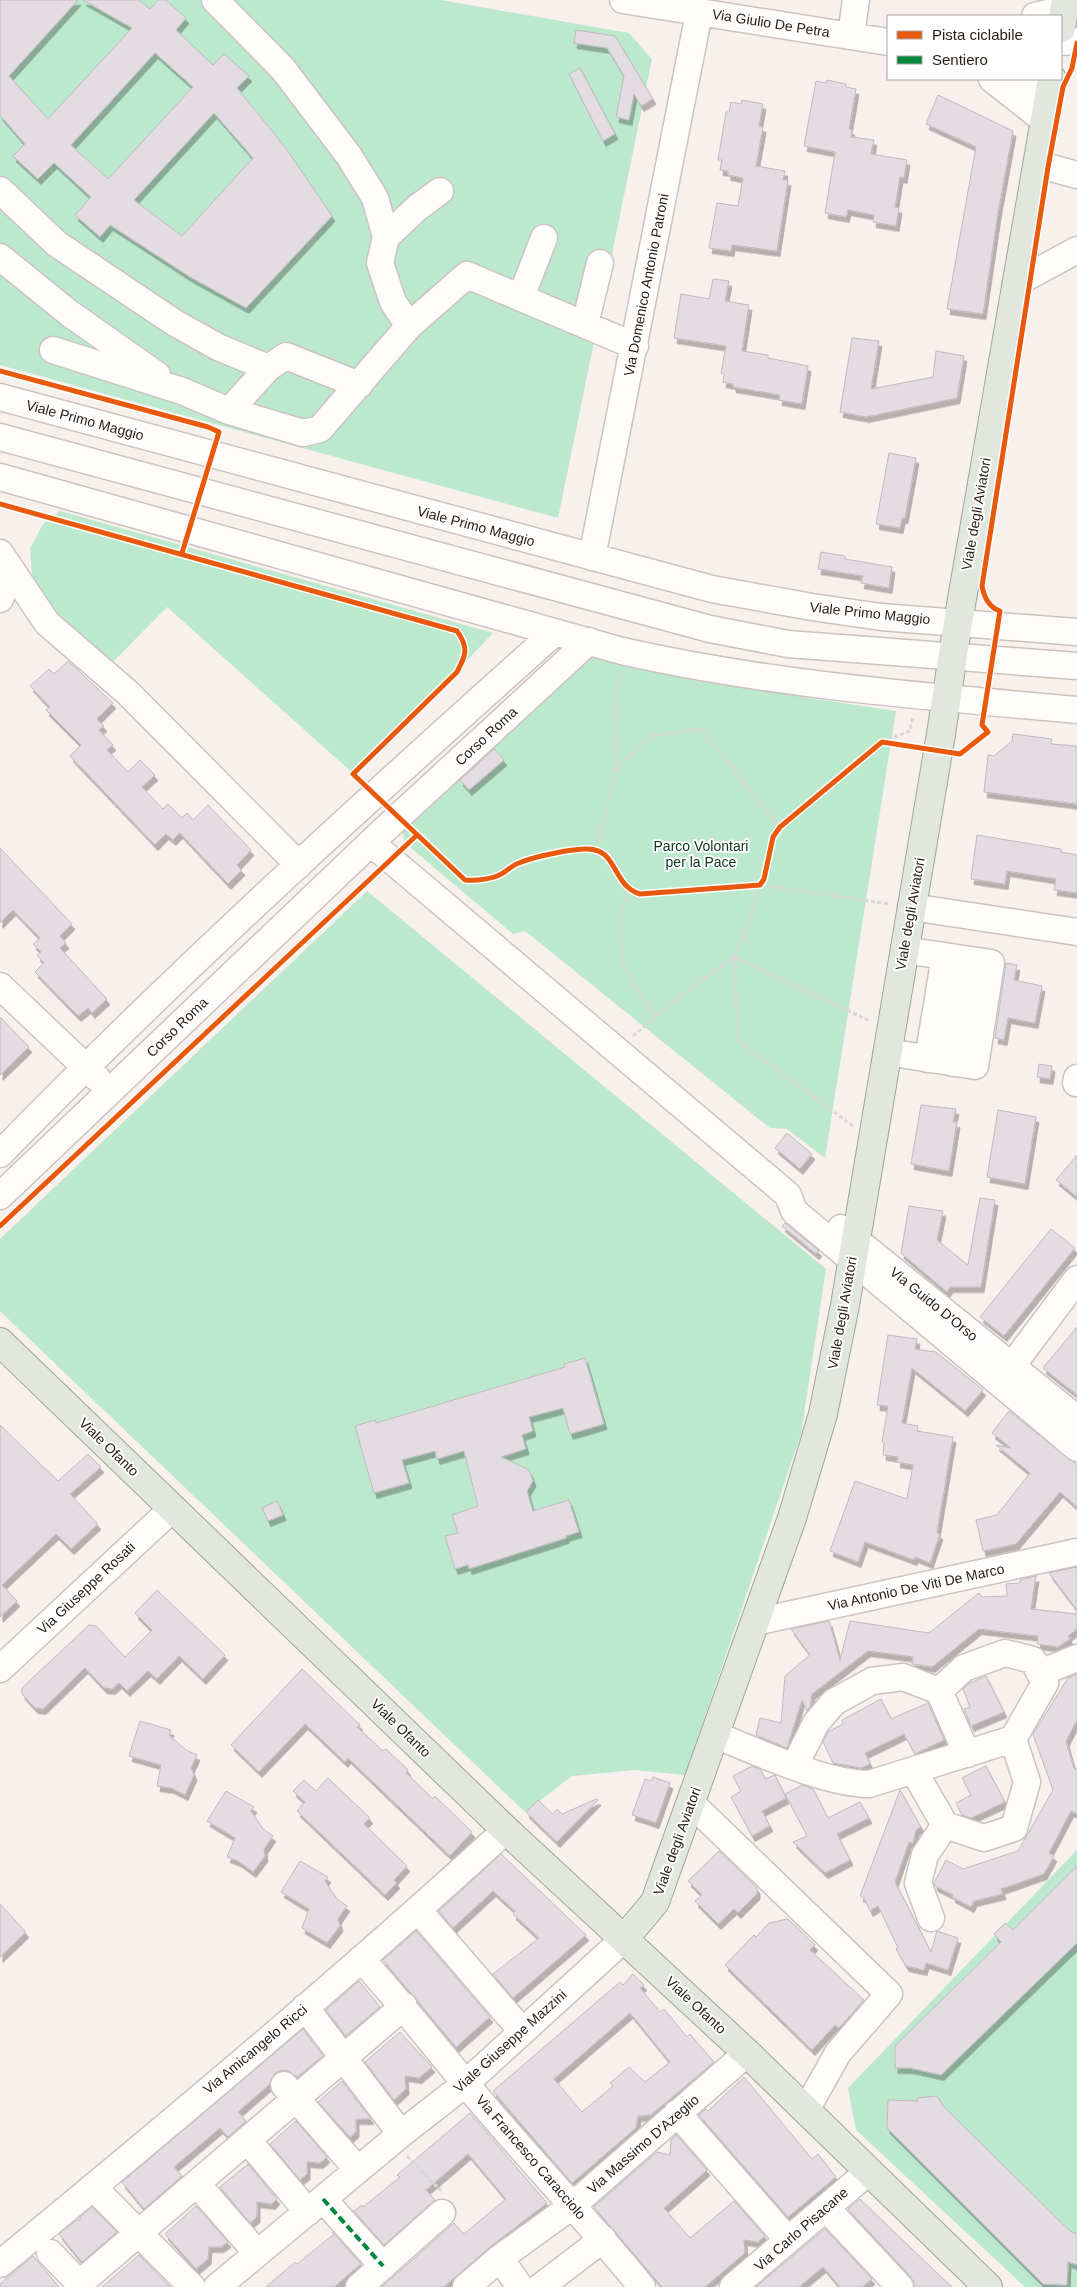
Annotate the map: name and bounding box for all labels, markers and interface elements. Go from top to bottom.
street label: Via Giulio De Petra [711,6,831,40]
legend [887,15,1062,80]
text: Pista ciclabile [932,26,1023,43]
text: Sentiero [932,51,988,68]
street label: Via Domenico Antonio Patroni [620,192,672,378]
street label: Viale Primo Maggio [24,397,146,443]
street label: Viale degli Aviatori [958,457,994,571]
street label: Viale Primo Maggio [415,503,537,549]
street label: Viale Primo Maggio [809,599,931,627]
street label: Corso Roma [452,703,520,769]
park label: Parco Volontari per la Pace [654,838,748,870]
street label: Viale degli Aviatori [892,857,928,971]
street label: Corso Roma [143,994,211,1060]
street label: Viale degli Aviatori [824,1256,860,1370]
street label: Via Guido D'Orso [887,1264,981,1344]
street label: Viale Ofanto [76,1415,142,1480]
street label: Via Giuseppe Rosati [34,1539,138,1637]
street label: Via Antonio De Viti De Marco [826,1560,1006,1614]
street label: Viale Ofanto [368,1696,434,1761]
street label: Viale degli Aviatori [650,1785,704,1897]
street label: Viale Ofanto [662,1973,730,2037]
street label: Viale Giuseppe Mazzini [450,1986,570,2096]
street label: Via Amicangelo Ricci [200,2001,310,2097]
street label: Via Massimo D'Azeglio [584,2091,702,2197]
street label: Via Francesco Caracciolo [473,2092,589,2223]
street label: Via Carlo Pisacane [751,2184,851,2274]

